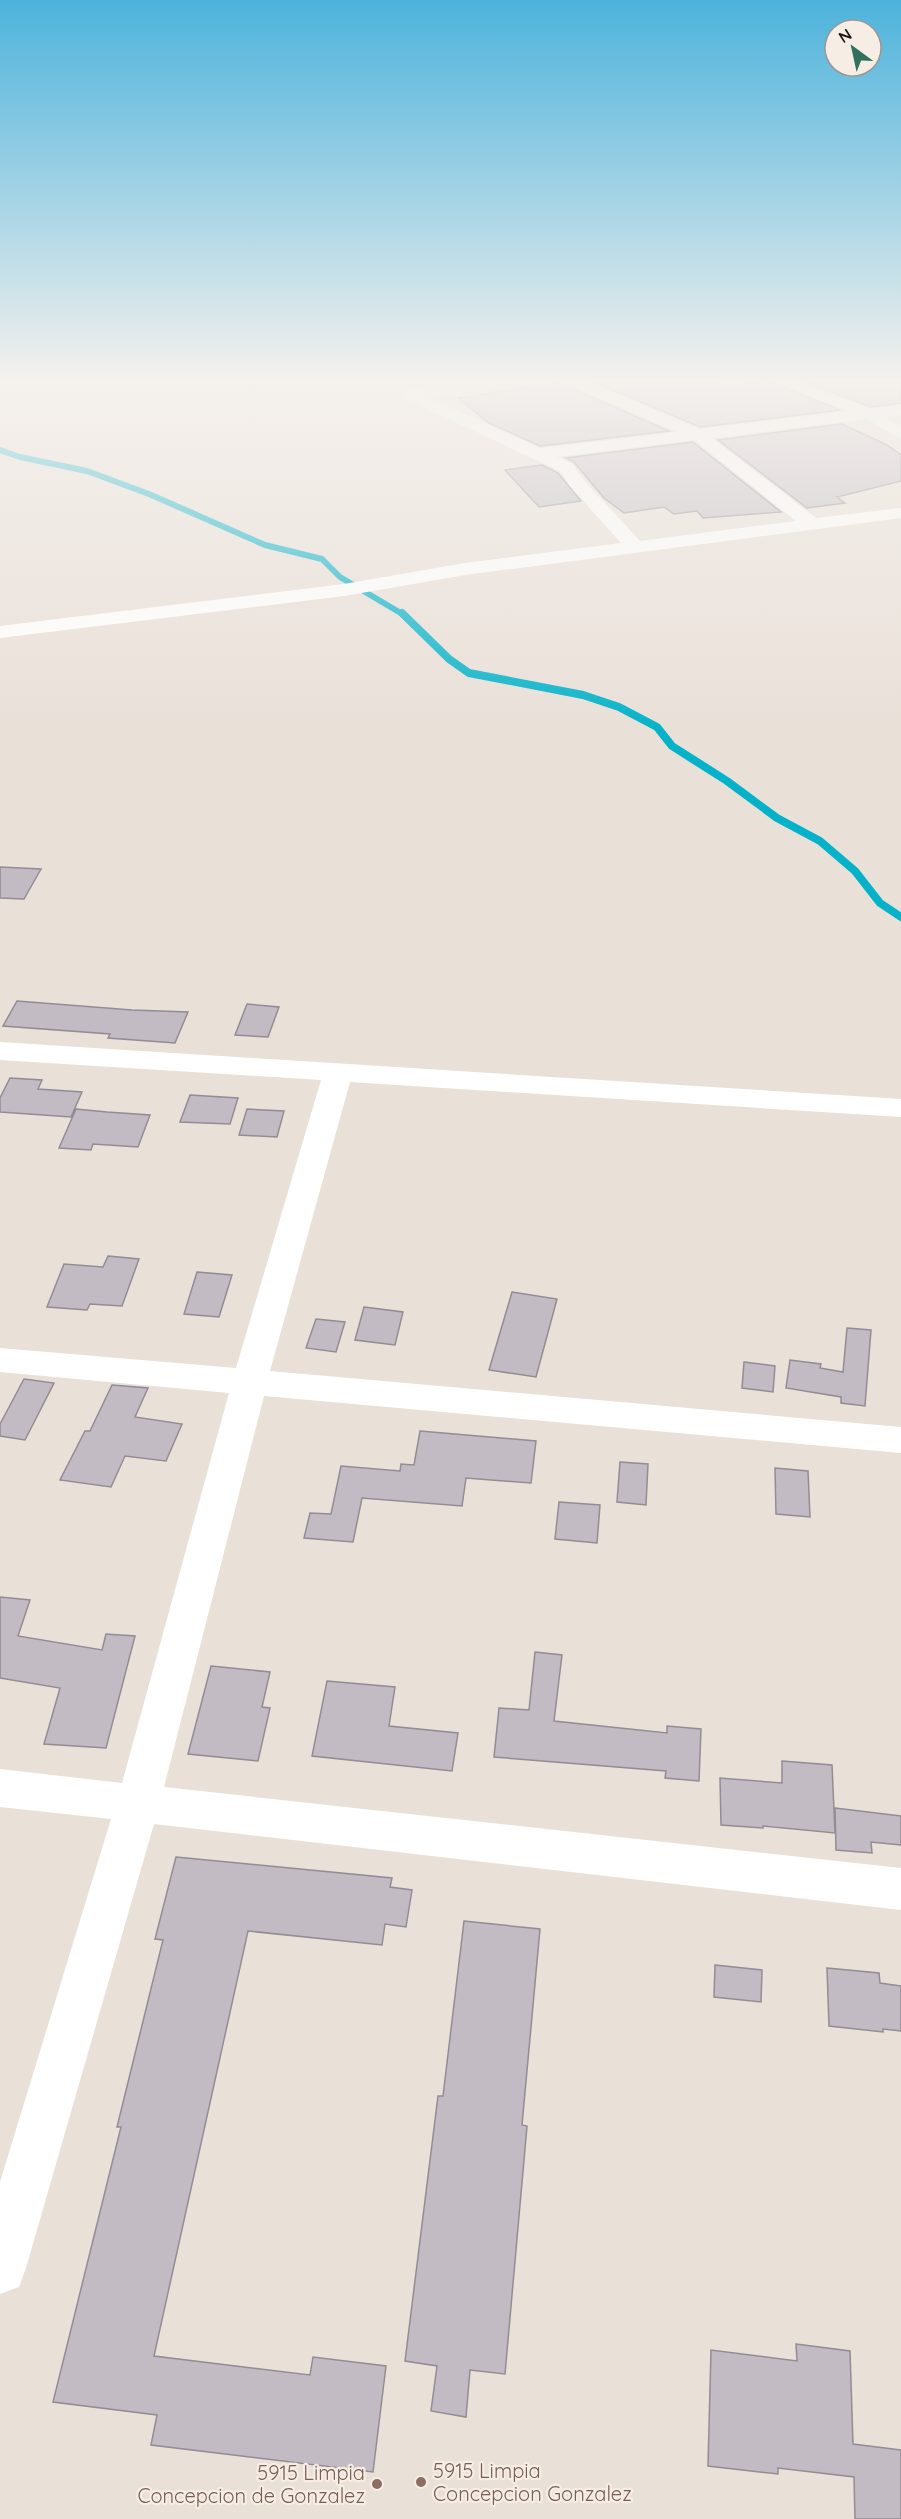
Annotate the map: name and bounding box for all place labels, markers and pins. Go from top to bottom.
place label: 5915 Limpia Concepcion Gonzalez [433,2458,632,2506]
place label: 5915 Limpia Concepcion de Gonzalez [137,2460,365,2508]
marker: 5915 Limpia Concepcion Gonzalez [414,2475,428,2489]
marker: 5915 Limpia Concepcion de Gonzalez [370,2477,384,2491]

